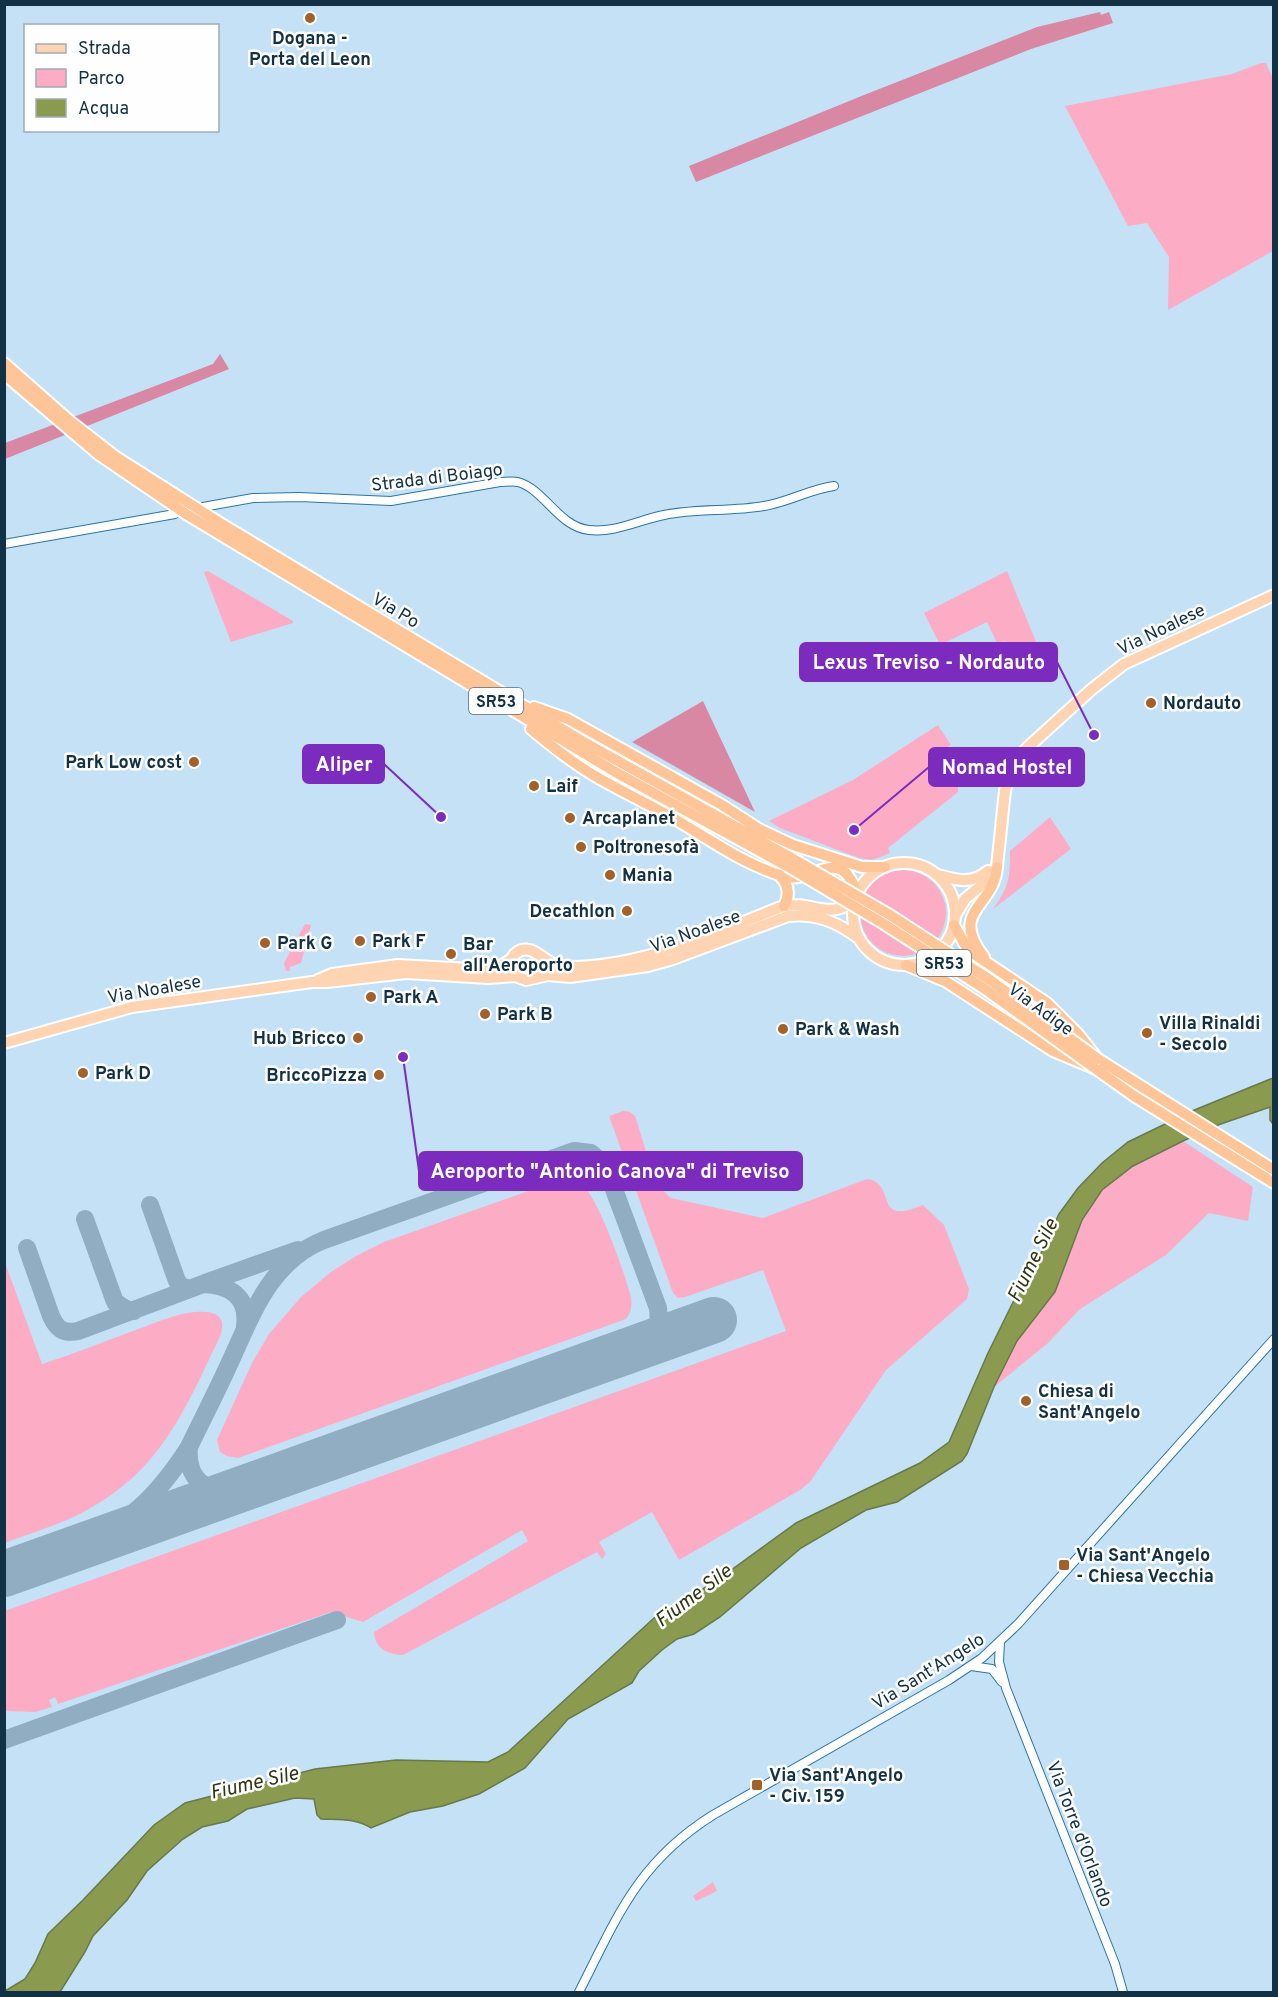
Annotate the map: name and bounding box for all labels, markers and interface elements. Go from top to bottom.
marker: Dogana - Porta del Leon [303,11,317,25]
legend [24,24,219,132]
place label: Dogana - Porta del Leon [249,28,371,72]
text: Strada [78,38,131,61]
text: Parco [78,68,124,91]
text: Acqua [78,98,129,121]
street label: Strada di Boiago [370,459,504,498]
street label: Via Po [367,588,423,634]
street label: Via Noalese [1114,599,1209,661]
callout: Lexus Treviso - Nordauto [800,643,1057,681]
text: Lexus Treviso - Nordauto [813,651,1045,677]
road number: SR53 [469,688,523,714]
place label: Nordauto [1163,693,1241,716]
marker: Nordauto [1144,696,1158,710]
callout: Aliper [303,745,384,783]
callout: Nomad Hostel [929,748,1084,786]
place label: Park Low cost [65,752,182,775]
text: Aliper [315,753,373,779]
marker: Park Low cost [187,755,201,769]
text: Nomad Hostel [942,756,1072,782]
place label: Laif [546,776,578,799]
marker: Laif [527,779,541,793]
place label: Arcaplanet [582,808,675,831]
marker: Arcaplanet [563,811,577,825]
place label: Poltronesofà [593,837,699,860]
marker: Poltronesofà [574,840,588,854]
place label: Mania [622,865,673,888]
marker: Mania [603,868,617,882]
place label: Decathlon [529,901,615,924]
marker: Decathlon [620,904,634,918]
street label: Via Noalese [647,905,744,959]
place label: Park F [372,931,426,954]
place label: Park G [277,933,332,956]
marker: Park F [353,934,367,948]
place label: Bar all'Aeroporto [463,934,573,978]
marker: Park G [258,936,272,950]
marker: Bar all'Aeroporto [444,947,458,961]
road number: SR53 [917,950,971,976]
street label: Via Noalese [106,971,203,1010]
street label: Via Adige [1003,979,1078,1042]
place label: Park A [383,987,438,1010]
marker: Park A [364,990,378,1004]
place label: Park B [497,1004,553,1027]
marker: Park B [478,1007,492,1021]
place label: Villa Rinaldi - Secolo [1159,1013,1260,1057]
place label: Park & Wash [795,1019,900,1042]
marker: Park & Wash [776,1022,790,1036]
marker: Villa Rinaldi - Secolo [1140,1026,1154,1040]
place label: Hub Bricco [253,1028,346,1051]
marker: Hub Bricco [351,1031,365,1045]
place label: Park D [95,1063,151,1086]
place label: BriccoPizza [266,1065,367,1088]
marker: Park D [76,1066,90,1080]
marker: BriccoPizza [372,1068,386,1082]
callout: Aeroporto "Antonio Canova" di Treviso [419,1152,802,1190]
text: Aeroporto "Antonio Canova" di Treviso [430,1160,790,1186]
water label: Fiume Sile [1002,1214,1065,1307]
place label: Chiesa di Sant'Angelo [1038,1381,1140,1425]
marker: Chiesa di Sant'Angelo [1019,1394,1033,1408]
place label: Via Sant'Angelo - Chiesa Vecchia [1076,1545,1214,1589]
marker: Via Sant'Angelo - Chiesa Vecchia [1057,1558,1071,1572]
water label: Fiume Sile [651,1559,738,1634]
street label: Via Sant'Angelo [868,1629,989,1716]
street label: Via Torre d'Orlando [1040,1758,1117,1911]
water label: Fiume Sile [208,1761,302,1807]
place label: Via Sant'Angelo - Civ. 159 [769,1765,903,1809]
marker: Via Sant'Angelo - Civ. 159 [750,1778,764,1792]

